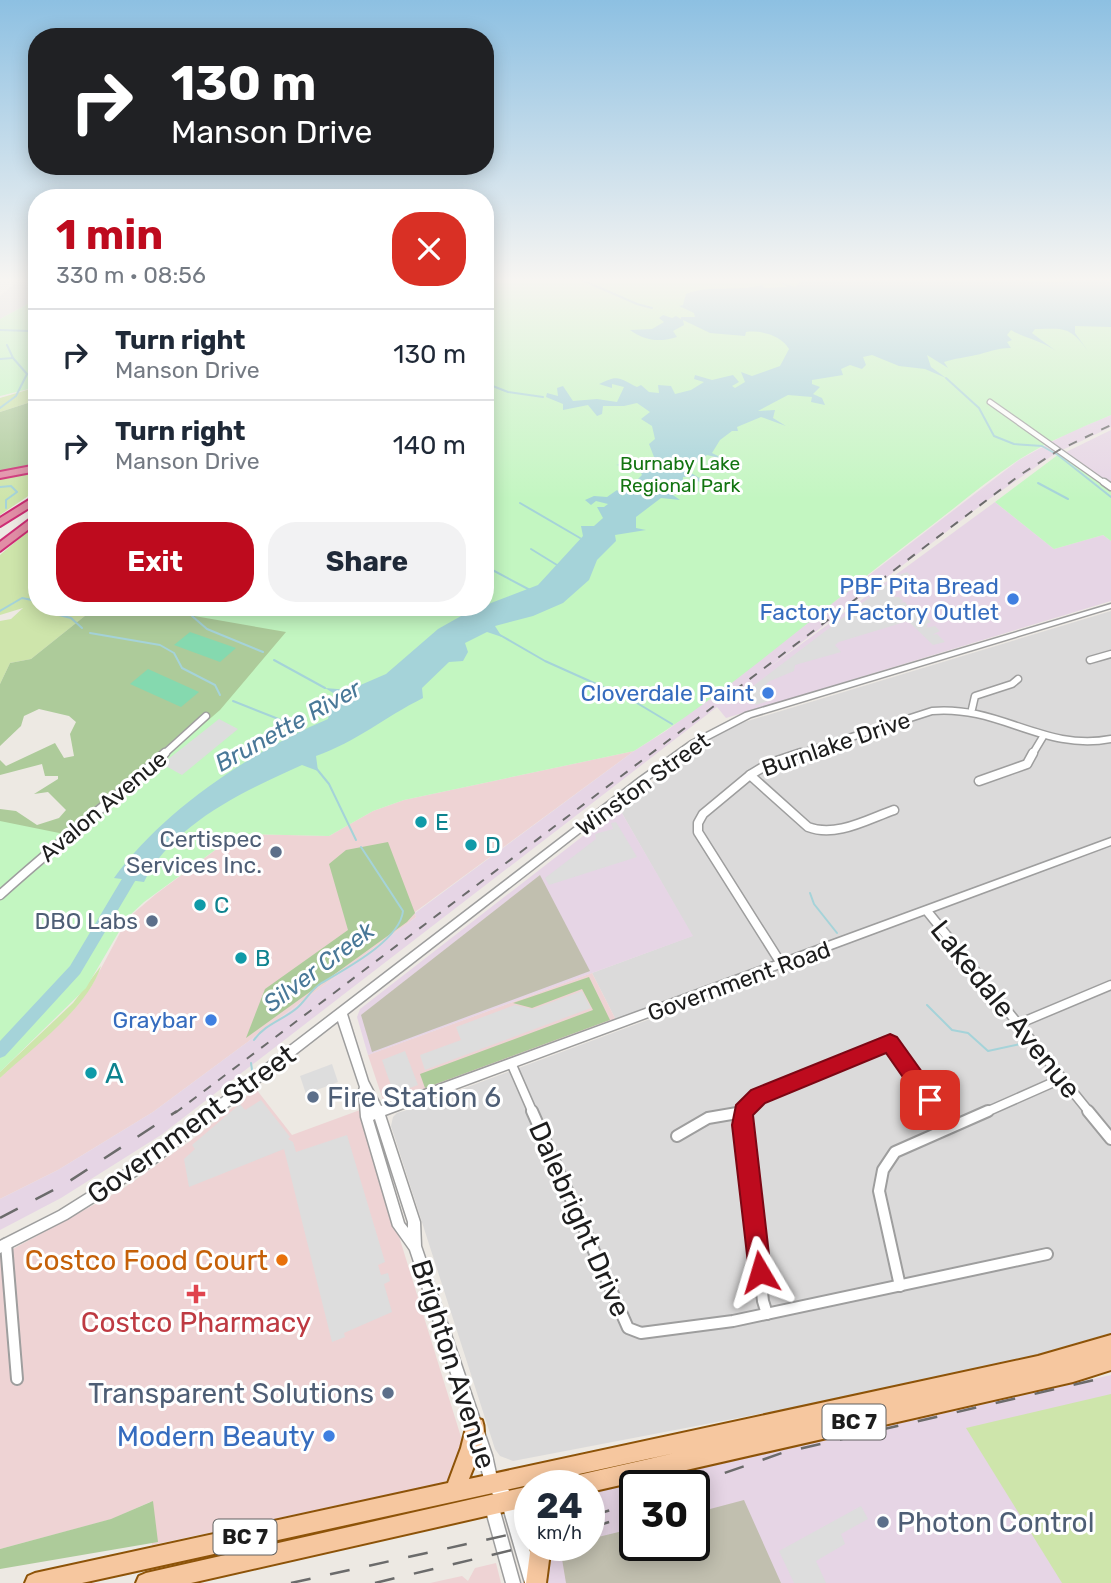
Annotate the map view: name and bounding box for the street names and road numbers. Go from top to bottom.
street label: Burnlake Drive [758,705,914,783]
street label: Winston Street [571,726,715,842]
street label: Avalon Avenue [33,745,173,867]
street label: Lakedale Avenue [924,914,1087,1105]
street label: Government Road [644,935,834,1027]
street label: Government Street [81,1038,302,1211]
street label: Dalebright Drive [522,1117,637,1322]
street label: Brighton Avenue [404,1255,503,1473]
road number: BC 7 [822,1404,886,1440]
road number: BC 7 [214,1520,276,1554]

